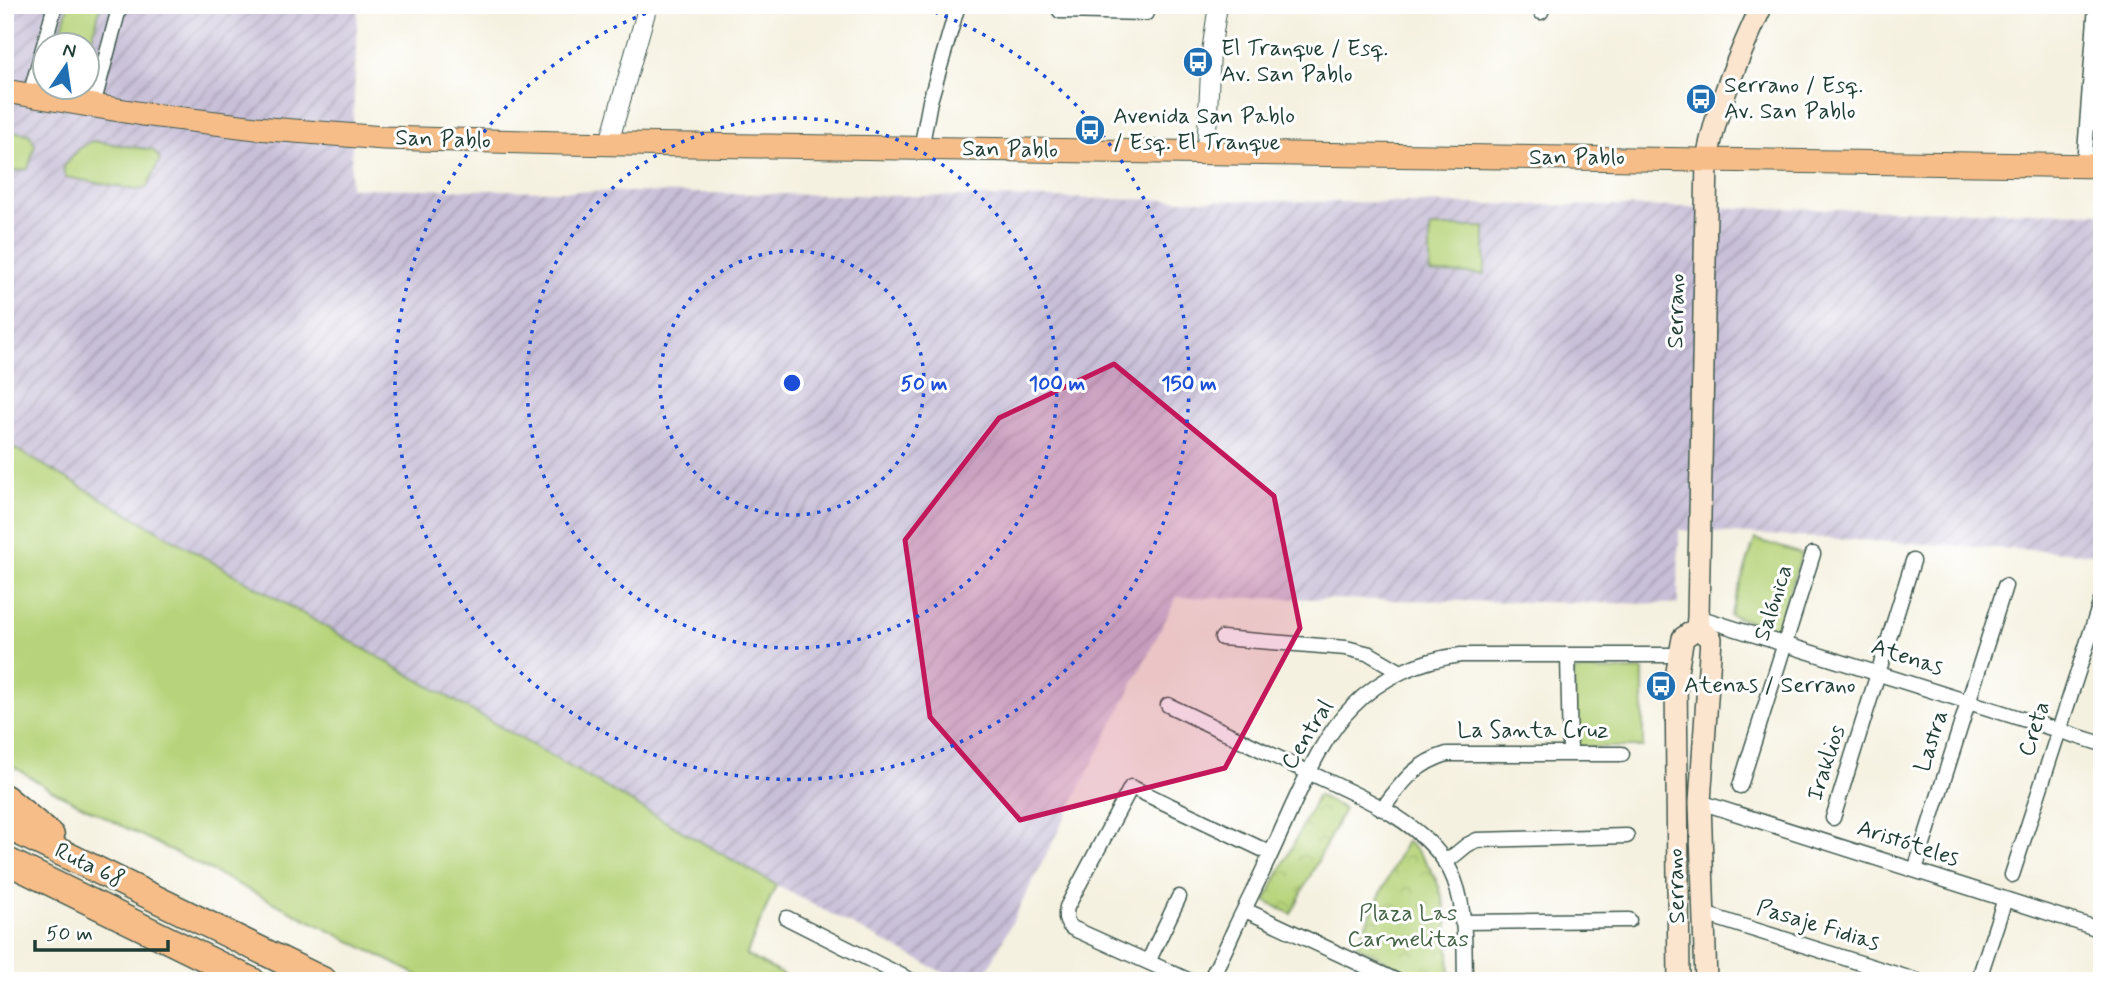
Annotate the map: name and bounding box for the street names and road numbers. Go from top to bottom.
street label: San Pablo [395,123,492,157]
street label: San Pablo [962,134,1058,166]
street label: San Pablo [1529,143,1625,173]
street label: Serrano [1661,273,1693,349]
street label: Salónica [1748,561,1800,645]
street label: Atenas [1867,632,1947,684]
street label: Central [1275,694,1341,776]
street label: Creta [2012,698,2058,760]
street label: Lastra [1908,706,1956,776]
street label: La Santa Cruz [1457,716,1609,746]
street label: Iraklios [1801,721,1853,805]
street label: Aristóteles [1853,813,1963,875]
street label: Ruta 68 [49,836,129,896]
street label: Serrano [1661,848,1693,924]
street label: Pasaje Fidias [1753,893,1883,959]

